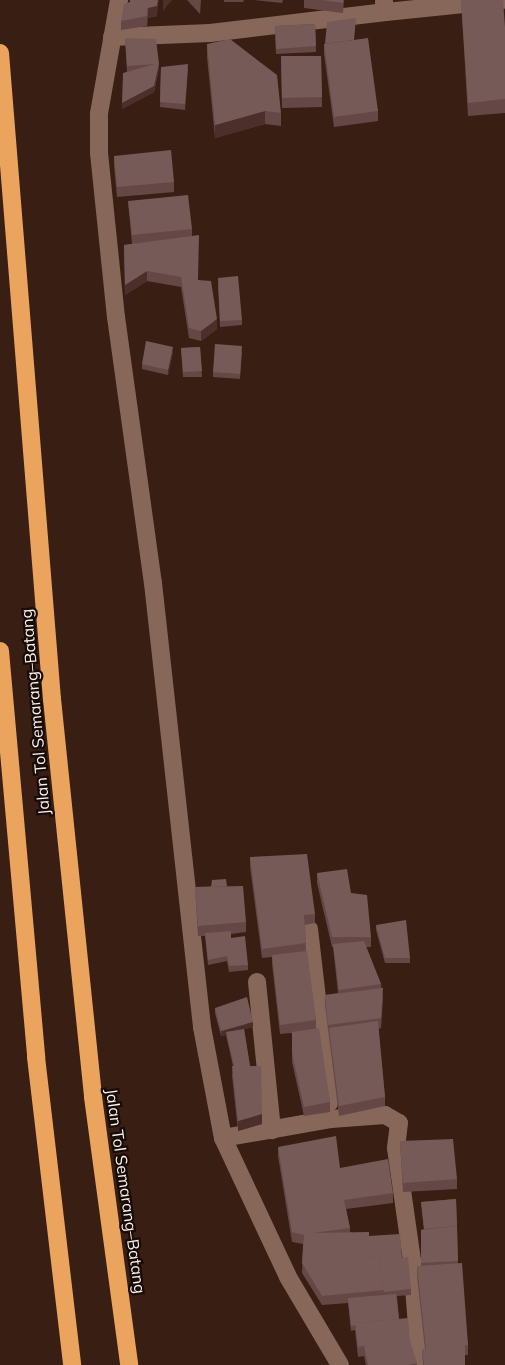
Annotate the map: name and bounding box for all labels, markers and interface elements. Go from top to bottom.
street label: Jalan Tol Semarang–Batang [16,608,54,816]
street label: Jalan Tol Semarang–Batang [102,1087,150,1295]

